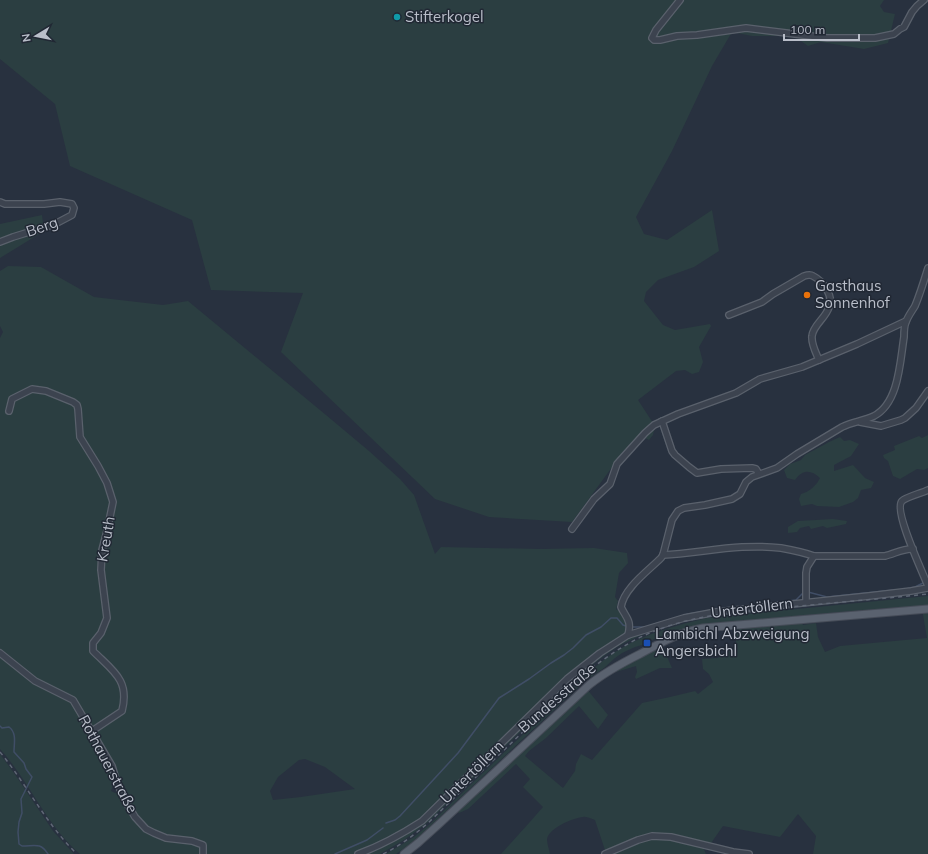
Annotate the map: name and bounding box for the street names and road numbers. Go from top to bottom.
street label: Berg [23,212,60,241]
street label: Kreuth [92,515,119,563]
street label: Untertöllern [710,593,794,622]
street label: Bundesstraße [514,659,599,737]
street label: Rothauerstraße [75,711,142,816]
street label: Untertöllern [436,736,507,807]

